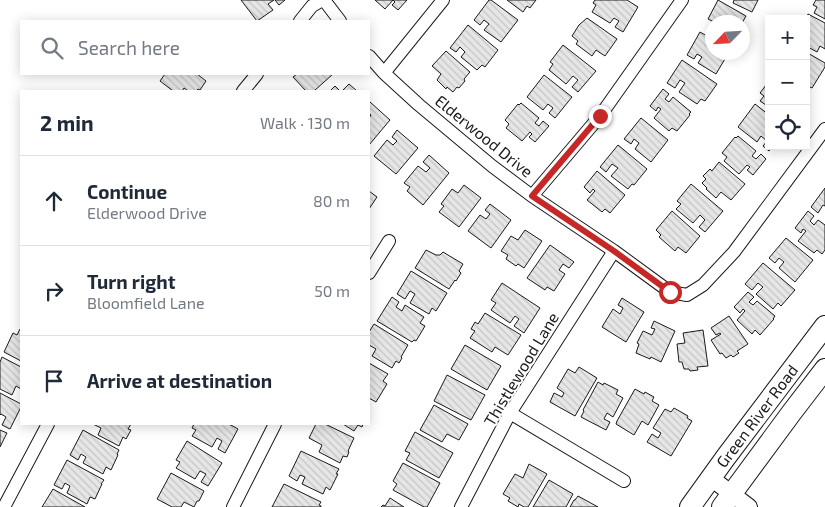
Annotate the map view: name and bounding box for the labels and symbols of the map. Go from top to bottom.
north arrow [705,15,750,60]
street label: Elderwood Drive [432,90,537,181]
route end [589,105,612,128]
route start [659,281,682,304]
street label: Thistlewood Lane [479,309,562,429]
street label: Green River Road [712,361,801,471]

